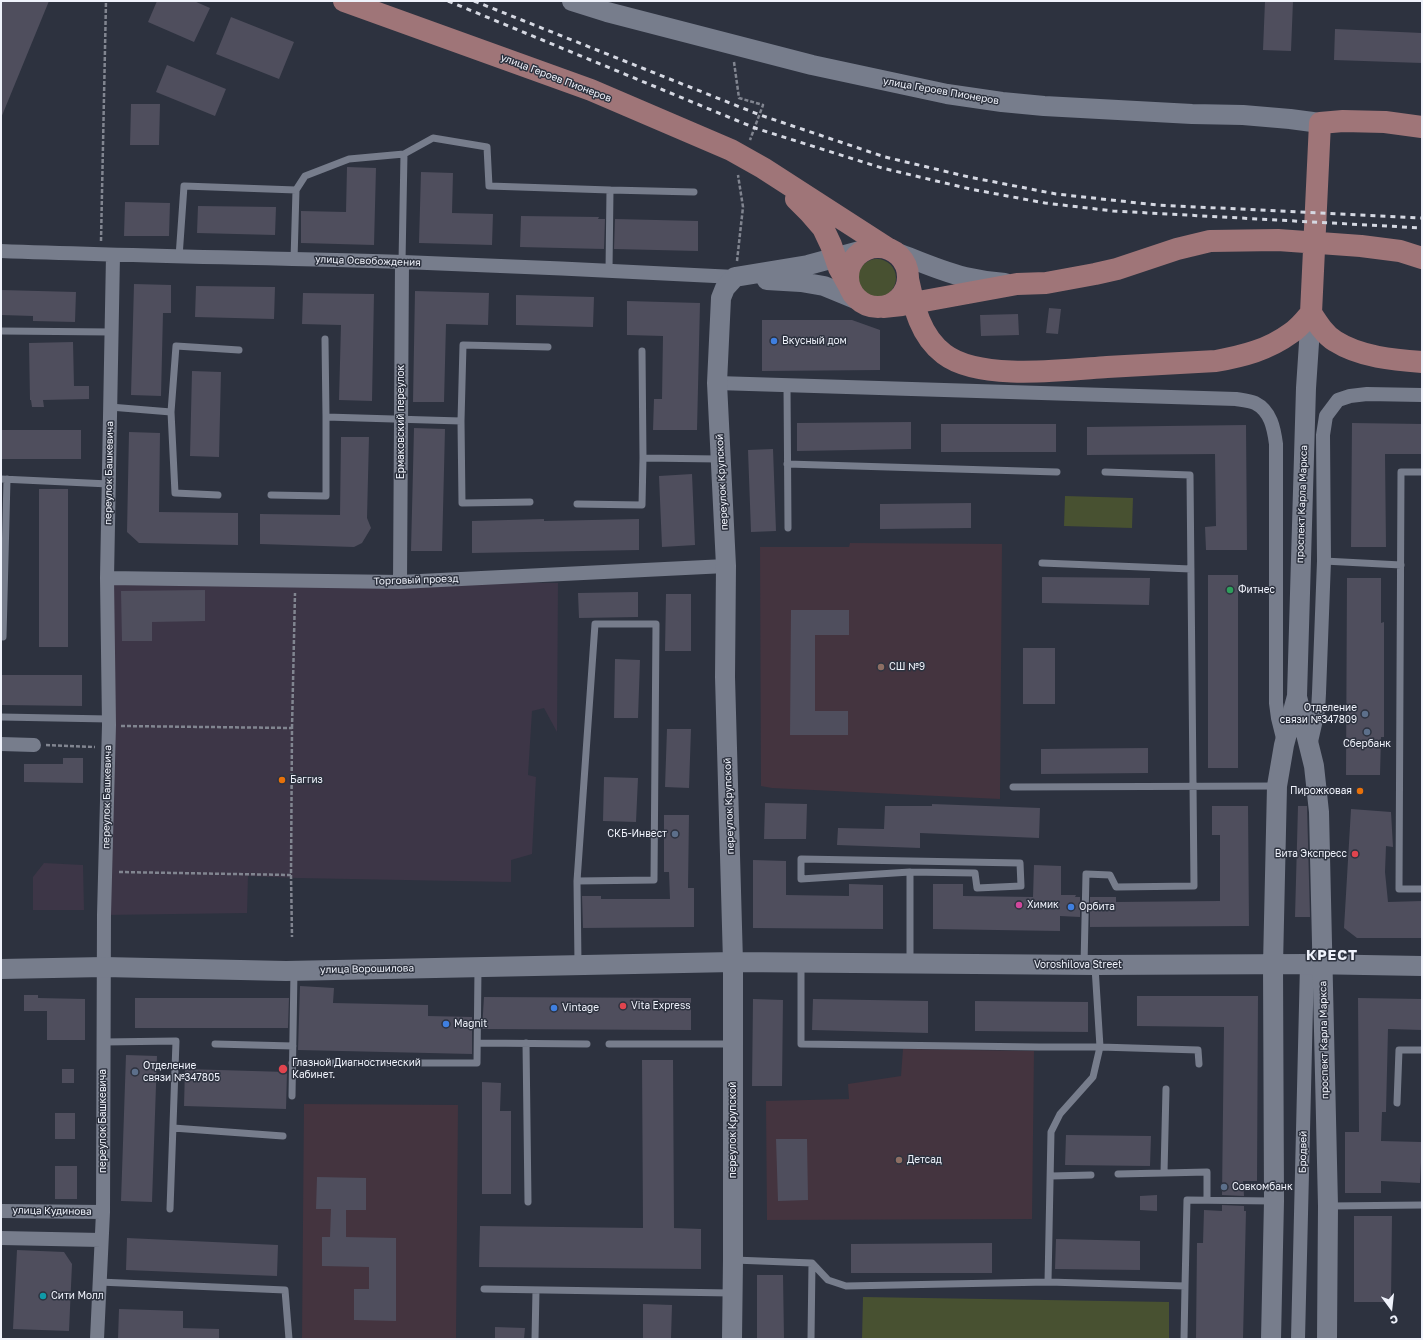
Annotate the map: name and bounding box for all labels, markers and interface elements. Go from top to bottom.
street label: улица Героев Пионеров [499,51,613,105]
street label: улица Героев Пионеров [882,75,1000,107]
street label: улица Освобождения [315,253,421,269]
place label: Вкусный дом [782,335,847,347]
marker: Вкусный дом [769,336,779,346]
street label: Ермаковский переулок [395,365,407,479]
street label: переулок Башкевича [102,421,116,525]
street label: переулок Крупской [713,433,731,531]
street label: проспект Карла Маркса [1294,445,1310,563]
street label: Торговый проезд [373,573,459,587]
place label: Фитнес [1238,584,1275,596]
marker: Фитнес [1225,585,1235,595]
place label: СШ №9 [889,661,925,673]
marker: СШ №9 [876,662,886,672]
place label: Отделение связи №347809 [1280,702,1357,726]
marker: Отделение связи №347809 [1360,709,1370,719]
marker: Сбербанк [1362,727,1372,737]
place label: Сбербанк [1343,738,1391,750]
street label: переулок Башкевича [100,745,114,849]
street label: переулок Крупской [721,757,737,855]
place label: Баггиз [290,774,323,786]
marker: Баггиз [277,775,287,785]
place label: Пирожковая [1290,785,1352,797]
marker: Пирожковая [1355,786,1365,796]
place label: СКБ-Инвест [607,828,667,840]
marker: СКБ-Инвест [670,829,680,839]
place label: Вита Экспресс [1275,848,1347,860]
marker: Вита Экспресс [1350,849,1360,859]
place label: Химик [1027,899,1059,911]
marker: Химик [1014,900,1024,910]
place label: Орбита [1079,901,1115,913]
marker: Орбита [1066,902,1076,912]
district label: КРЕСТ [1306,948,1358,964]
street label: Voroshilova Street [1034,959,1122,971]
street label: улица Ворошилова [320,962,414,976]
street label: проспект Карла Маркса [1317,981,1331,1099]
place label: Vita Express [631,1000,690,1012]
marker: Vita Express [618,1001,628,1011]
place label: Vintage [562,1002,599,1014]
marker: Vintage [549,1003,559,1013]
place label: Magnit [454,1018,487,1030]
marker: Magnit [441,1019,451,1029]
place label: Глазной Диагностический Кабинет. [292,1057,421,1080]
place label: Отделение связи №347805 [143,1060,220,1084]
marker: Глазной Диагностический Кабинет. [277,1063,289,1075]
marker: Отделение связи №347805 [130,1067,140,1077]
street label: переулок Башкевича [97,1069,109,1173]
street label: переулок Крупской [727,1082,739,1178]
street label: Бродвей [1297,1131,1309,1173]
place label: Детсад [907,1154,942,1166]
marker: Детсад [894,1155,904,1165]
place label: Совкомбанк [1232,1181,1293,1193]
marker: Совкомбанк [1219,1182,1229,1192]
street label: улица Кудинова [12,1204,92,1218]
north arrow [1371,1288,1411,1328]
place label: Сити Молл [51,1290,104,1302]
marker: Сити Молл [38,1291,48,1301]
text: С [1389,1313,1400,1327]

